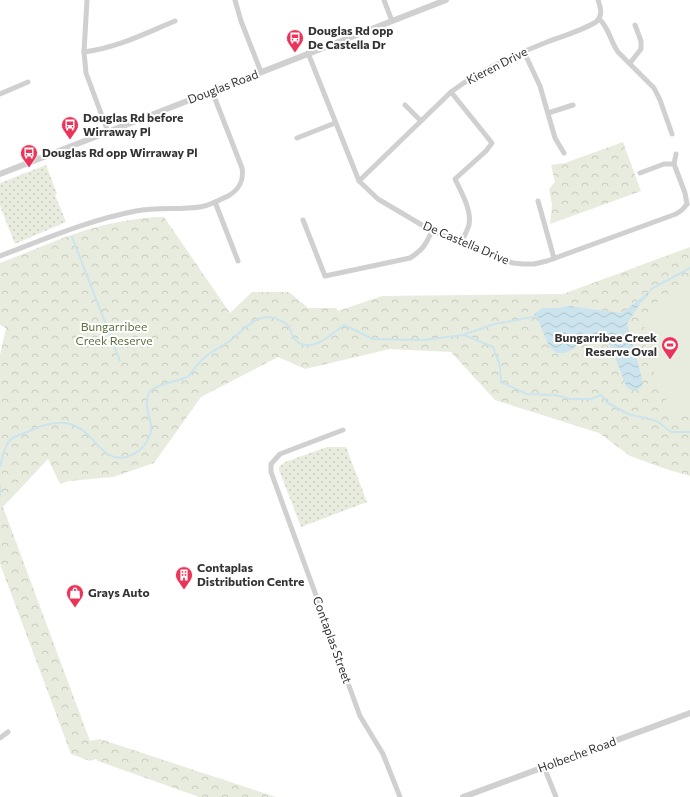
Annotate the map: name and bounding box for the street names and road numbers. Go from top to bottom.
street label: Kieren Drive [464,44,529,86]
street label: Douglas Road [185,66,260,106]
street label: De Castella Drive [421,218,512,267]
street label: Contaplas Street [311,594,355,685]
street label: Holbeche Road [536,733,618,775]

